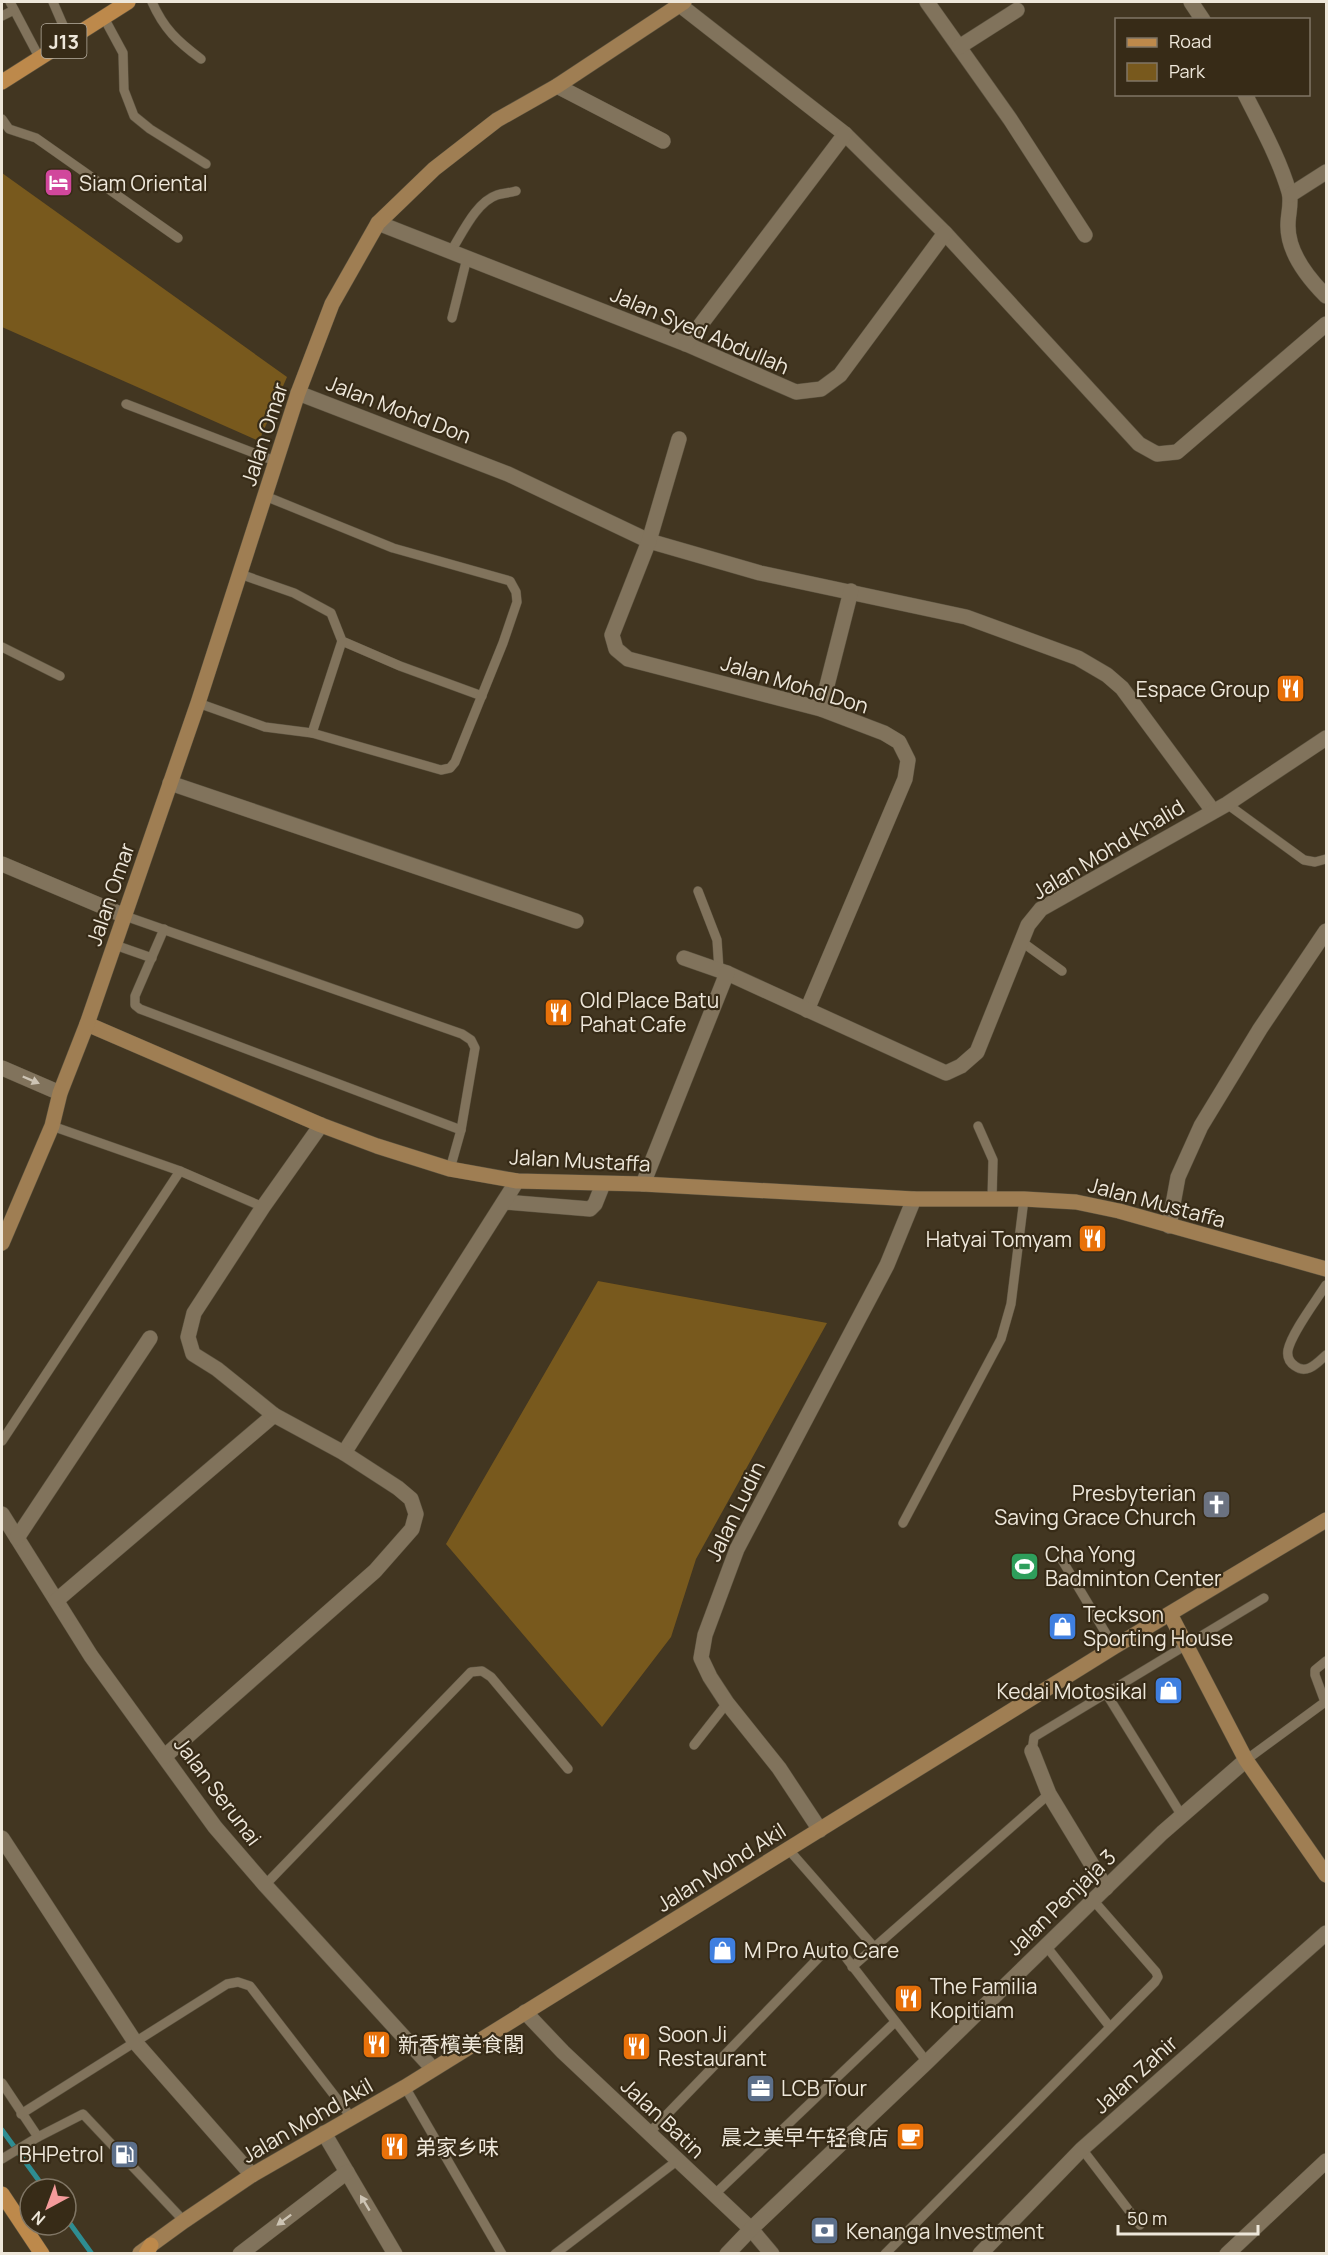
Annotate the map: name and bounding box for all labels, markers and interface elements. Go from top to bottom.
legend [1115,18,1310,96]
road number: J13 [42,24,86,58]
text: Road [1169,29,1212,53]
text: Park [1169,59,1206,83]
hotel icon: Siam Oriental [42,167,74,199]
place label: Siam Oriental [79,169,208,197]
street label: Jalan Syed Abdullah [606,280,794,380]
street label: Jalan Mohd Don [323,369,475,449]
street label: Jalan Omar [234,378,294,489]
street label: Jalan Mohd Don [718,648,872,720]
restaurant icon: Espace Group [1275,673,1307,705]
place label: Espace Group [1136,675,1270,703]
street label: Jalan Mohd Khalid [1027,793,1189,905]
street label: Jalan Omar [79,839,141,949]
place label: Old Place Batu Pahat Cafe [580,986,719,1038]
restaurant icon: Old Place Batu Pahat Cafe [543,996,575,1028]
one-way arrow [22,1075,40,1085]
street label: Jalan Mustaffa [509,1142,651,1178]
street label: Jalan Mustaffa [1085,1170,1229,1234]
restaurant icon: Hatyai Tomyam [1077,1223,1109,1255]
place label: Hatyai Tomyam [926,1225,1072,1253]
street label: Jalan Ludin [699,1456,771,1566]
place label: Presbyterian Saving Grace Church [994,1479,1196,1531]
church icon: Presbyterian Saving Grace Church [1201,1489,1233,1521]
place label: Cha Yong Badminton Center [1045,1540,1222,1592]
sports icon: Cha Yong Badminton Center [1008,1550,1040,1582]
place label: Teckson Sporting House [1083,1600,1233,1652]
shop icon: Teckson Sporting House [1046,1610,1078,1642]
shop icon: Kedai Motosikal [1152,1675,1184,1707]
place label: Kedai Motosikal [997,1677,1147,1705]
street label: Jalan Serunai [168,1731,268,1851]
street label: Jalan Mohd Akil [651,1816,791,1918]
street label: Jalan Penjaja 3 [1000,1843,1122,1961]
shop icon: M Pro Auto Care [707,1934,739,1966]
place label: M Pro Auto Care [744,1936,899,1964]
place label: The Familia Kopitiam [930,1972,1037,2024]
restaurant icon: The Familia Kopitiam [893,1982,925,2014]
place label: Soon Ji Restaurant [658,2020,767,2072]
restaurant icon: 新香檳美食閣 [361,2028,393,2060]
street label: Jalan Zahir [1087,2028,1183,2119]
place label: 新香檳美食閣 [398,2030,524,2058]
restaurant icon: Soon Ji Restaurant [621,2030,653,2062]
street label: Jalan Mohd Akil [236,2071,378,2169]
street label: Jalan Batin [615,2072,711,2164]
office icon: LCB Tour [744,2072,776,2104]
place label: LCB Tour [781,2074,868,2102]
cafe icon: 晨之美早午轻食店 [894,2121,926,2153]
place label: 晨之美早午轻食店 [721,2123,889,2151]
restaurant icon: 弟家乡味 [378,2131,410,2163]
place label: 弟家乡味 [415,2133,499,2161]
fuel station icon: BHPetrol [109,2138,141,2170]
place label: BHPetrol [19,2140,104,2168]
north arrow [18,2177,78,2237]
one-way arrow [360,2195,371,2211]
scale bar [1118,2198,1258,2236]
text: N [27,2206,50,2230]
text: 50 m [1127,2206,1167,2230]
one-way arrow [276,2214,291,2226]
bank icon: Kenanga Investment [809,2215,841,2247]
place label: Kenanga Investment [846,2217,1044,2245]

